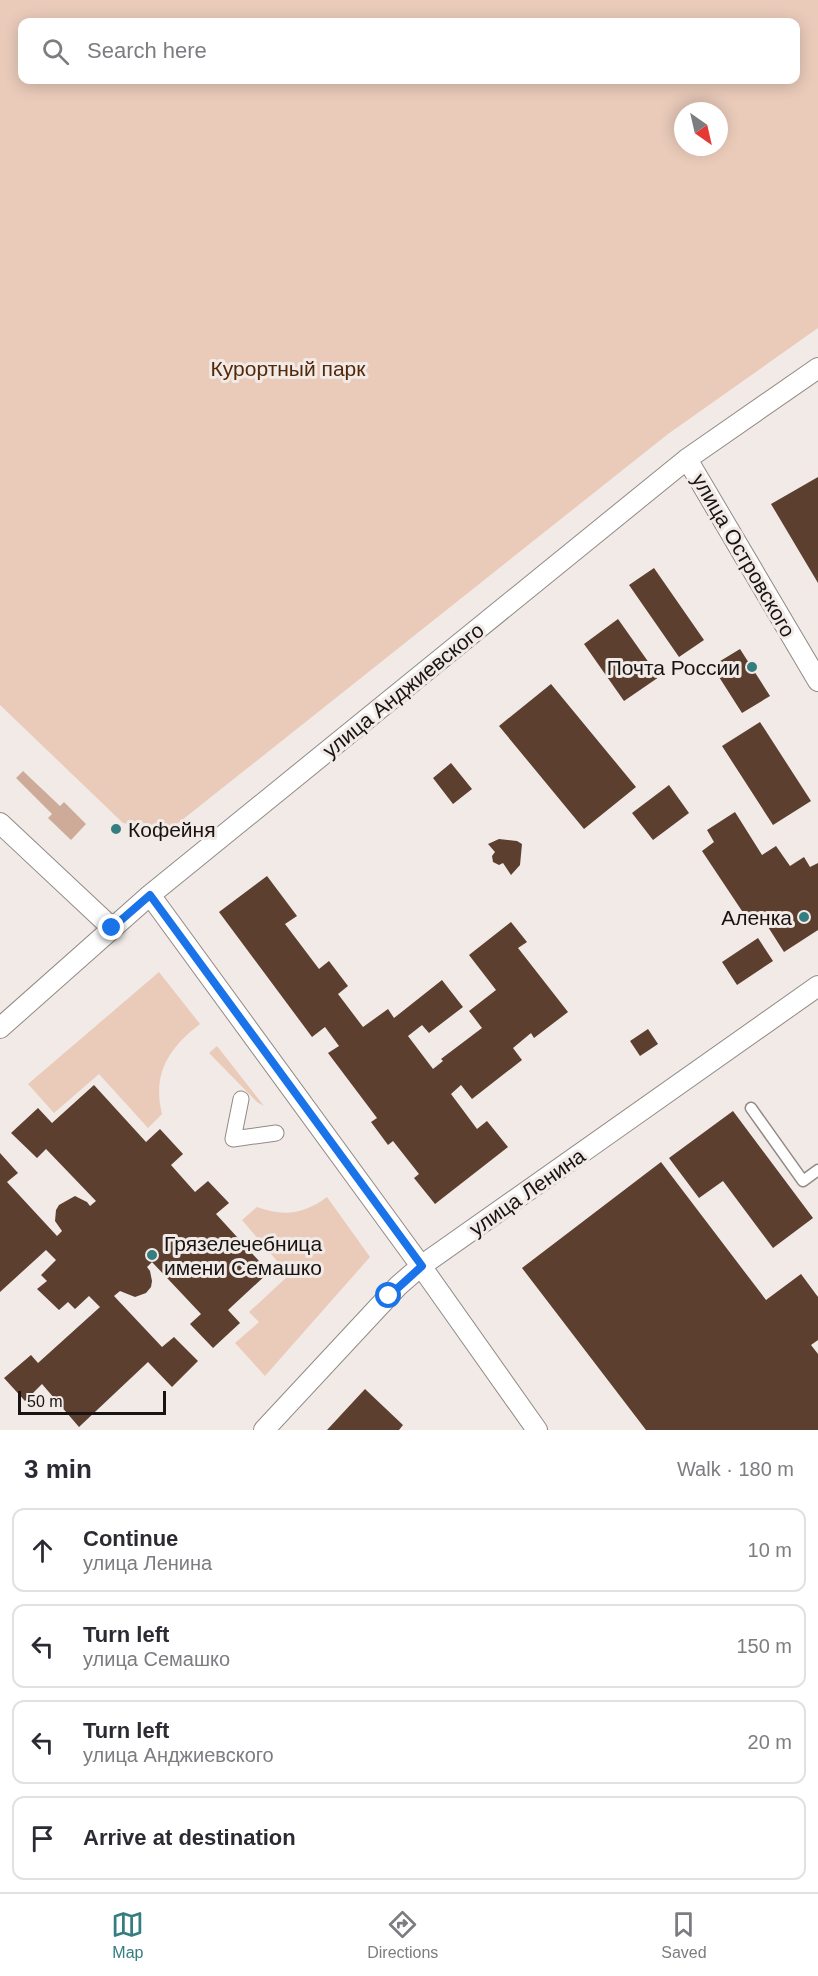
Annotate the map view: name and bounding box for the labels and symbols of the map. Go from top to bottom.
north arrow [674,102,728,156]
park label: Курортный парк [211,357,366,380]
street label: улица Островского [688,469,800,641]
street label: улица Анджиевского [318,618,488,762]
place label: Почта России [607,656,740,679]
marker: Почта России [745,660,759,674]
place label: Кофейня [128,818,216,841]
marker: Кофейня [109,822,123,836]
place label: Аленка [721,906,792,929]
marker: Аленка [797,910,811,924]
route end [98,914,124,940]
street label: улица Ленина [465,1144,589,1240]
place label: Грязелечебница имени Семашко [164,1232,322,1279]
marker: Грязелечебница имени Семашко [145,1248,159,1262]
route start [375,1282,401,1308]
scale bar [18,1388,166,1416]

